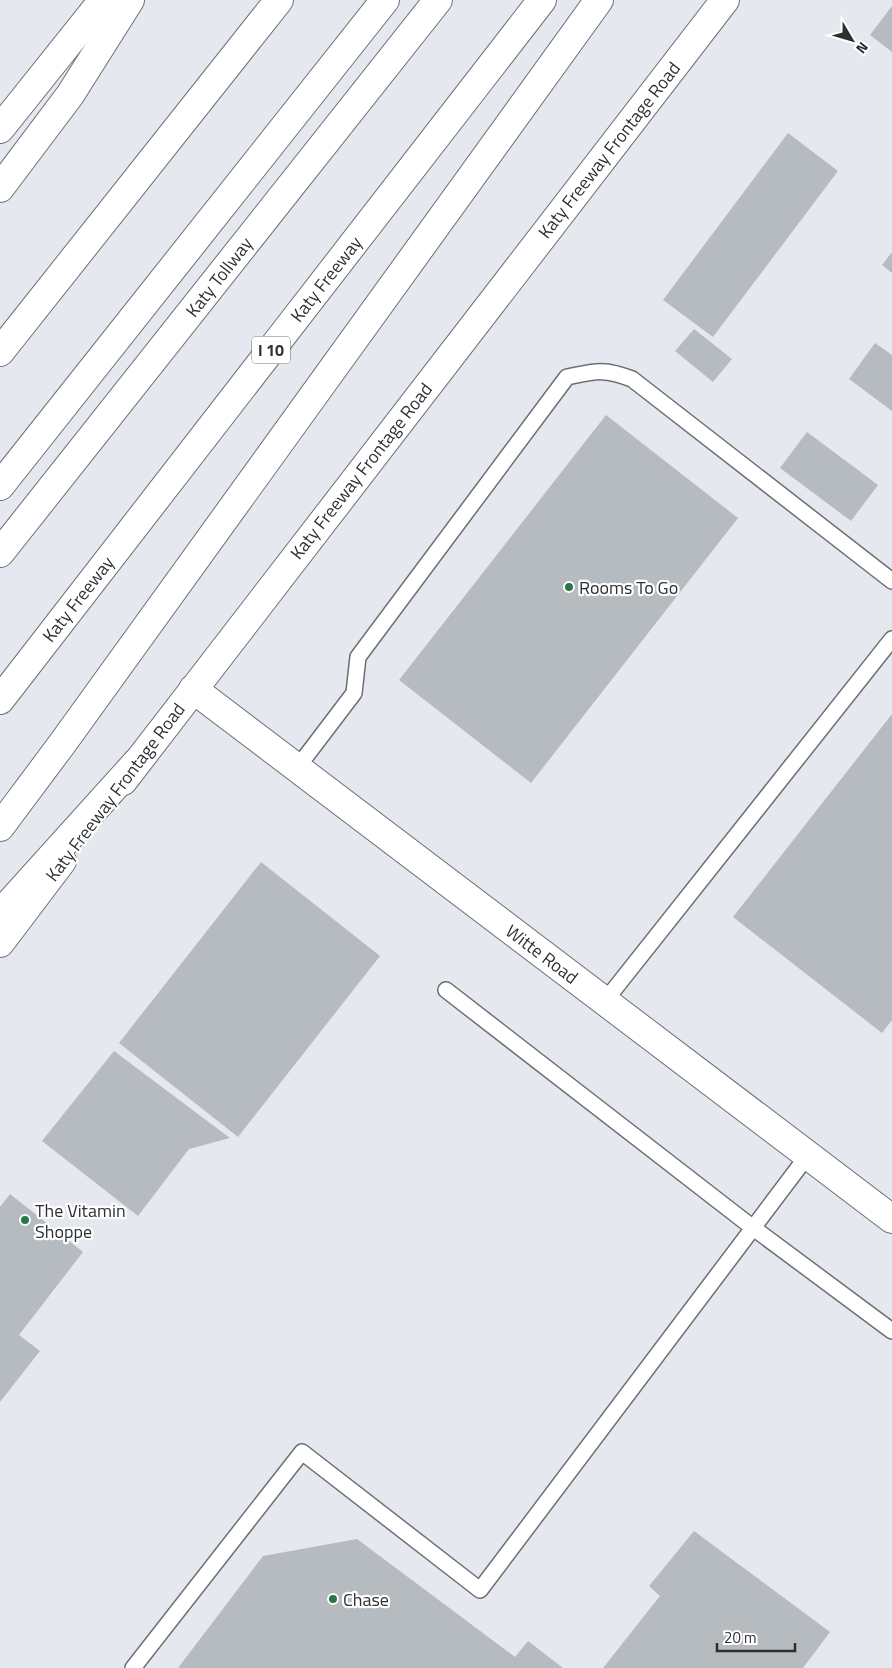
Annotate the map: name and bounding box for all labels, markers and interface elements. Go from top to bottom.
north arrow [827,15,877,65]
text: N [851,38,874,59]
street label: Katy Freeway Frontage Road [531,56,687,244]
street label: Katy Freeway [284,230,368,328]
street label: Katy Tollway [179,231,259,323]
road number: I 10 [252,336,290,364]
street label: Katy Freeway Frontage Road [283,377,439,565]
street label: Katy Freeway [36,550,120,648]
place label: Rooms To Go [579,574,678,601]
marker: Rooms To Go [563,581,575,593]
street label: Katy Freeway Frontage Road [39,697,191,887]
street label: Witte Road [500,918,584,990]
place label: The Vitamin Shoppe [35,1197,126,1245]
marker: The Vitamin Shoppe [19,1214,31,1226]
place label: Chase [343,1586,389,1613]
marker: Chase [327,1593,339,1605]
scale bar [717,1620,794,1652]
text: 20 m [724,1626,757,1649]

